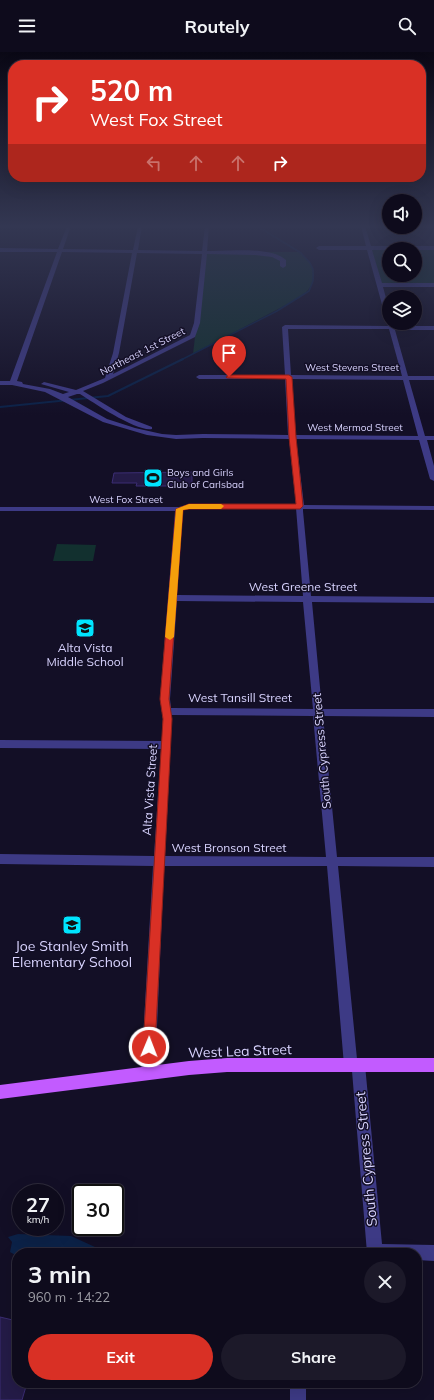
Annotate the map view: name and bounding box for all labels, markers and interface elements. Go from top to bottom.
icon: menu [16,15,38,37]
text: Routely [185,15,249,38]
icon: search [396,15,418,37]
text: 520 m [90,73,173,108]
icon: right [24,76,76,128]
text: West Fox Street [90,108,223,131]
icon: left [143,152,165,174]
icon: ahead [185,152,207,174]
icon: ahead [227,152,249,174]
icon: right [269,152,291,174]
map controls [382,194,422,330]
button: sound [382,194,422,234]
button: search [382,242,422,282]
button: layers [382,290,422,330]
street label: Northeast 1st Street [98,324,187,378]
pin [212,336,246,377]
icon: arrive [218,342,240,364]
street label: West Stevens Street [305,361,399,374]
street label: West Mermod Street [307,421,403,434]
place label: Boys and Girls Club of Carlsbad [167,466,244,491]
sports icon: Boys and Girls Club of Carlsbad [142,467,164,489]
street label: West Fox Street [89,493,163,506]
street label: West Greene Street [249,579,357,594]
school or university icon: Alta Vista Middle School [74,617,96,639]
place label: Alta Vista Middle School [46,640,124,669]
street label: West Tansill Street [188,690,292,705]
street label: South Cypress Street [309,693,334,810]
street label: Alta Vista Street [139,744,160,836]
street label: West Bronson Street [172,840,286,855]
school or university icon: Joe Stanley Smith Elementary School [61,914,83,936]
place label: Joe Stanley Smith Elementary School [12,937,132,971]
position arrow [128,1026,170,1068]
street label: West Lea Street [188,1040,292,1062]
street label: South Cypress Street [351,1091,381,1227]
speed limit sign: 30 [72,1184,124,1236]
text: 27 [26,1192,50,1217]
text: km/h [27,1213,49,1226]
text: 3 min [28,1259,91,1289]
button: close [364,1261,406,1303]
text: 960 m · 14:22 [28,1289,110,1305]
button: Exit [28,1334,213,1380]
button: Share [221,1334,406,1380]

